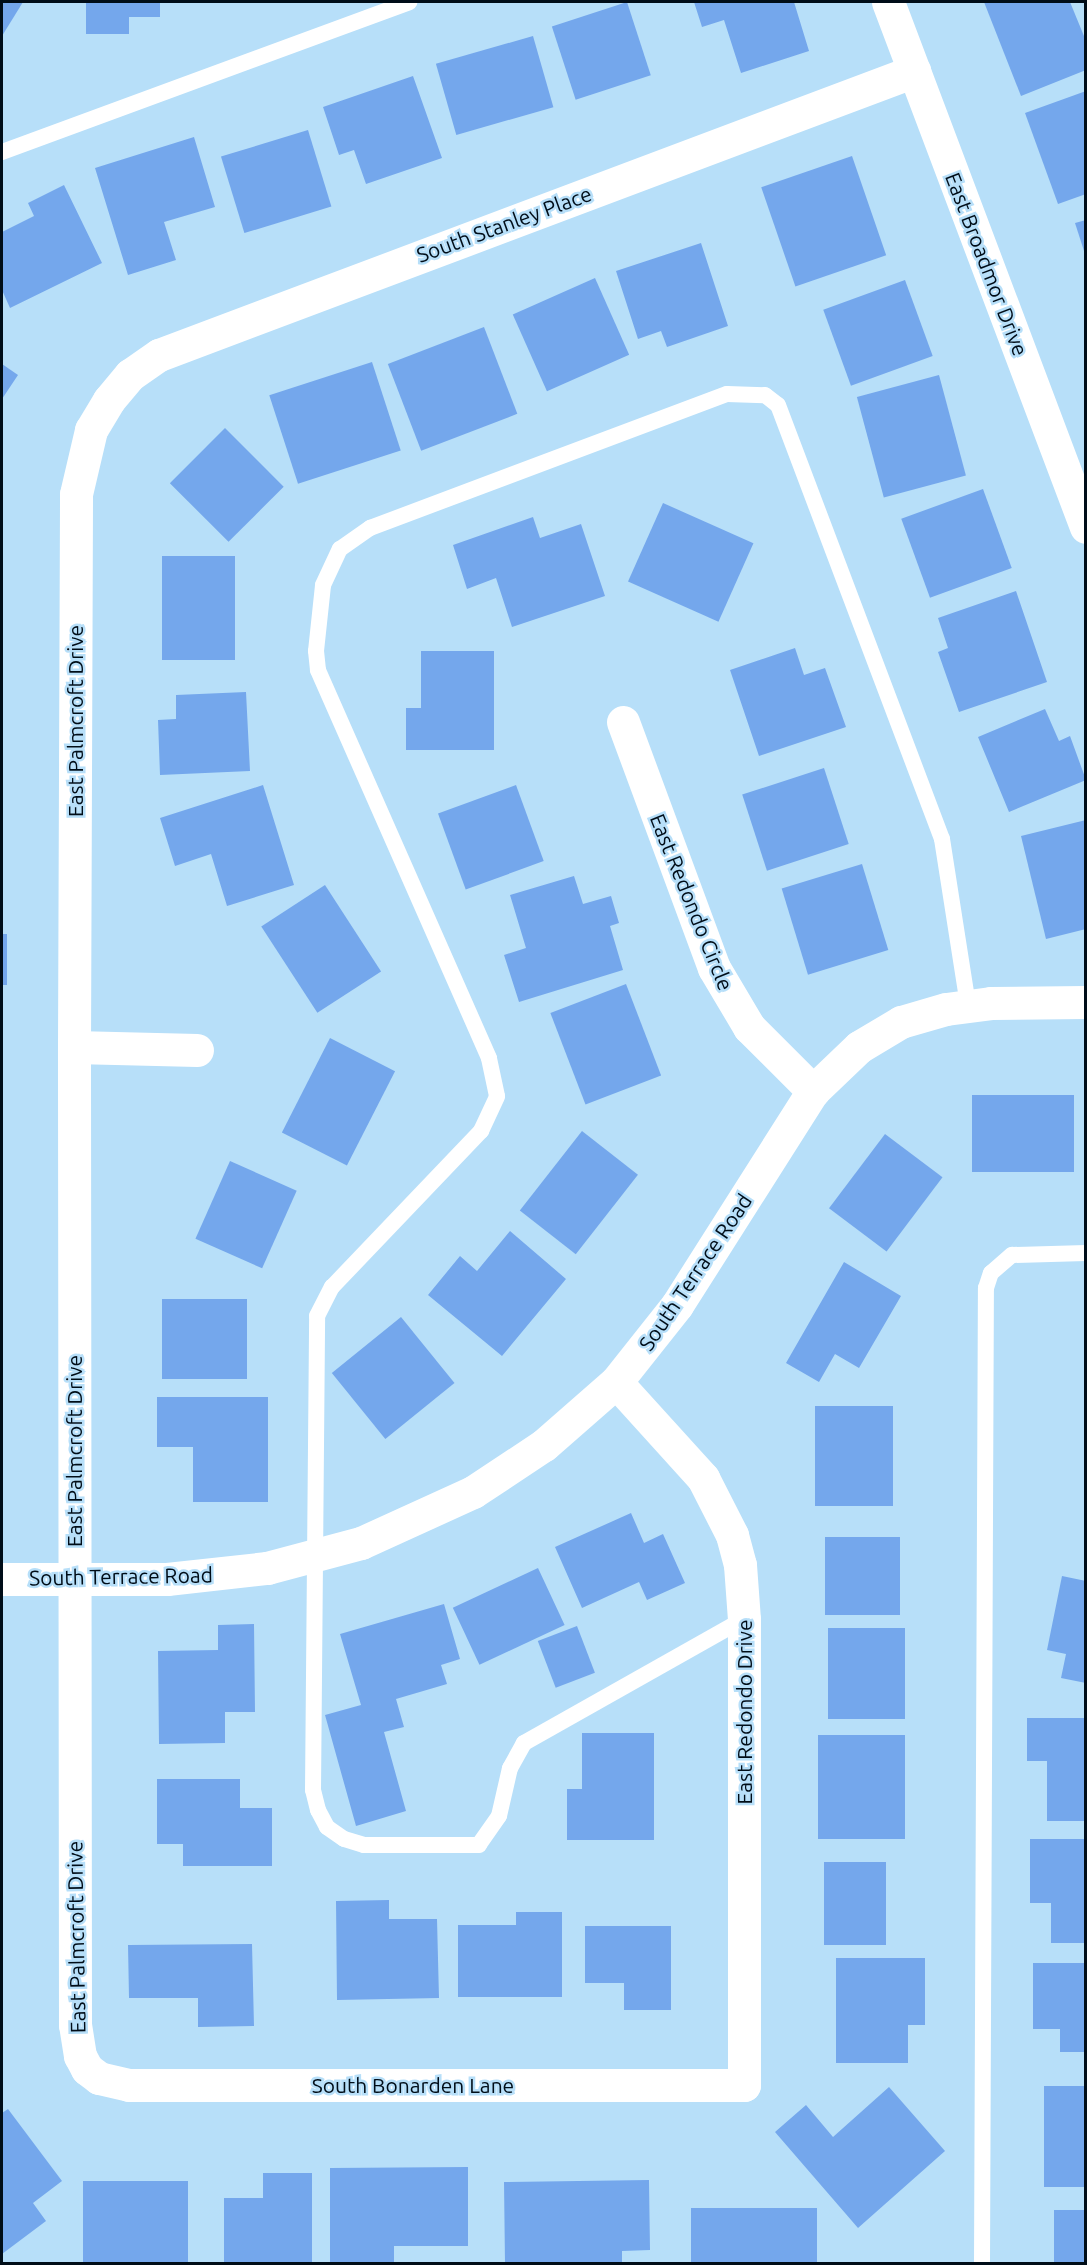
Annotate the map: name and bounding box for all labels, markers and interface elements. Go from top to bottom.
street label: East Broadmor Drive [940,169,1034,359]
street label: South Stanley Place [413,181,595,267]
street label: East Palmcroft Drive [62,625,88,817]
street label: East Redondo Circle [645,810,739,994]
street label: South Terrace Road [633,1189,757,1355]
street label: East Palmcroft Drive [61,1355,87,1547]
street label: South Terrace Road [29,1562,213,1590]
street label: East Redondo Drive [731,1620,757,1804]
street label: East Palmcroft Drive [62,1841,90,2033]
street label: South Bonarden Lane [312,2072,514,2098]

